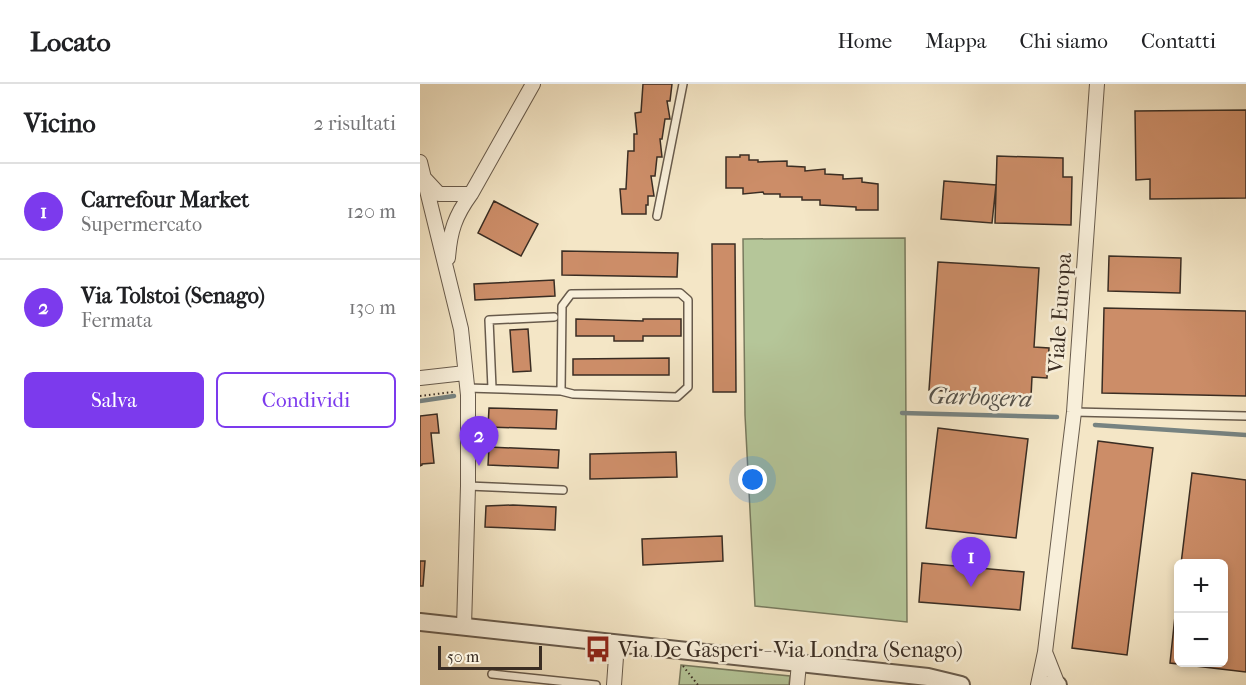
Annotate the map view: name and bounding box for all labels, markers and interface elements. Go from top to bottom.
text: Locato [30,25,111,58]
text: Home [838,29,892,53]
text: Mappa [925,29,987,53]
text: Chi siamo [1020,29,1108,53]
text: Contatti [1141,29,1216,53]
text: Vicino [24,108,96,139]
text: 2 risultati [313,112,396,135]
text: Carrefour Market [81,187,249,213]
text: 1 [40,200,47,223]
text: 120 m [347,200,396,223]
text: Supermercato [81,213,202,236]
street label: Viale Europa [1043,251,1077,375]
text: Via Tolstoi (Senago) [81,283,265,309]
text: 2 [38,296,49,319]
text: 130 m [349,296,396,319]
text: Fermata [81,309,152,332]
button: Salva [24,372,204,428]
button: Condividi [216,372,396,428]
water label: Garbogera [927,381,1033,413]
pin: 2 [460,416,498,466]
your location [738,465,767,494]
pin: 1 [952,538,990,587]
map controls [1174,559,1228,667]
button: + [1174,559,1228,613]
button: − [1174,613,1228,667]
bus stop icon: Via De Gasperi - Via Londra (Senago) [583,634,613,664]
place label: Via De Gasperi - Via Londra (Senago) [617,637,963,663]
scale bar [438,643,542,670]
text: 50 m [447,647,479,666]

